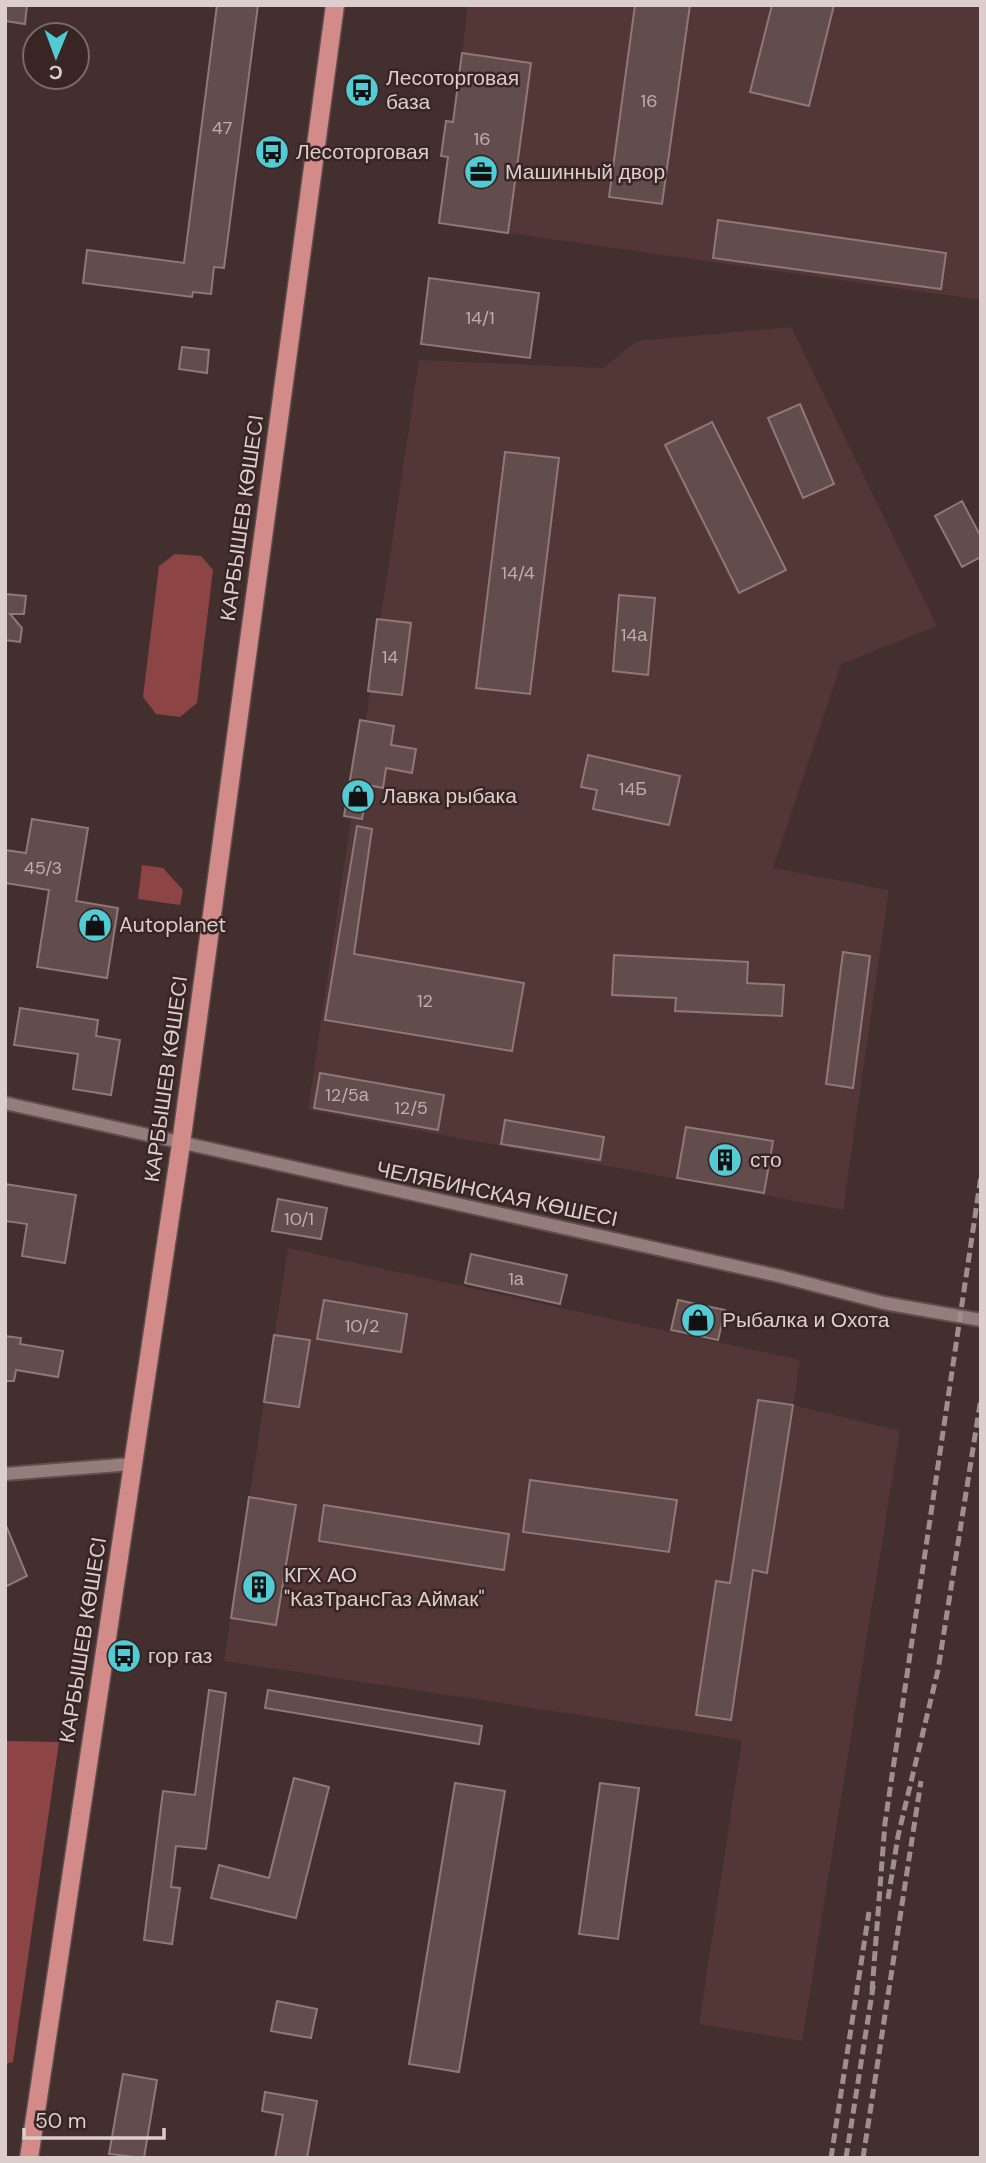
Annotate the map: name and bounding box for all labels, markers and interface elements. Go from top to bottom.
north arrow [21,21,91,91]
text: С [48,60,63,85]
place label: Лесоторговая база [386,64,519,116]
bus stop icon: Лесоторговая база [343,71,381,109]
house number: 16 [641,89,657,113]
house number: 47 [212,116,232,140]
house number: 16 [474,127,490,151]
bus stop icon: Лесоторговая [253,133,291,171]
place label: Лесоторговая [296,138,429,166]
office icon: Машинный двор [462,153,500,191]
place label: Машинный двор [505,158,665,186]
house number: 14/1 [465,306,495,330]
street label: КАРБЫШЕВ КӨШЕСІ [214,413,270,623]
house number: 14/4 [501,561,535,585]
house number: 14а [621,623,648,647]
house number: 14 [382,645,398,669]
shop icon: Лавка рыбака [339,777,377,815]
house number: 14Б [619,777,647,801]
place label: Лавка рыбака [382,782,517,810]
house number: 45/3 [24,856,62,880]
shop icon: Autoplanet [76,906,114,944]
place label: Autoplanet [119,911,226,939]
street label: КАРБЫШЕВ КӨШЕСІ [138,974,194,1184]
house number: 12 [417,989,433,1013]
house number: 12/5а [325,1083,370,1107]
house number: 12/5 [394,1096,428,1120]
building icon: сто [706,1141,744,1179]
place label: сто [750,1146,782,1174]
street label: ЧЕЛЯБИНСКАЯ КӨШЕСІ [374,1155,620,1233]
house number: 10/1 [284,1207,314,1231]
house number: 1а [508,1267,525,1291]
shop icon: Рыбалка и Охота [679,1301,717,1339]
place label: Рыбалка и Охота [722,1306,890,1334]
house number: 10/2 [345,1314,379,1338]
street label: КАРБЫШЕВ КӨШЕСІ [53,1535,113,1745]
place label: КГХ АО "КазТрансГаз Аймак" [284,1561,485,1613]
building icon: КГХ АО "КазТрансГаз Аймак" [240,1568,278,1606]
bus stop icon: гор газ [105,1637,143,1675]
place label: гор газ [148,1642,212,1670]
scale bar [24,2096,164,2140]
text: 50 m [35,2107,86,2135]

